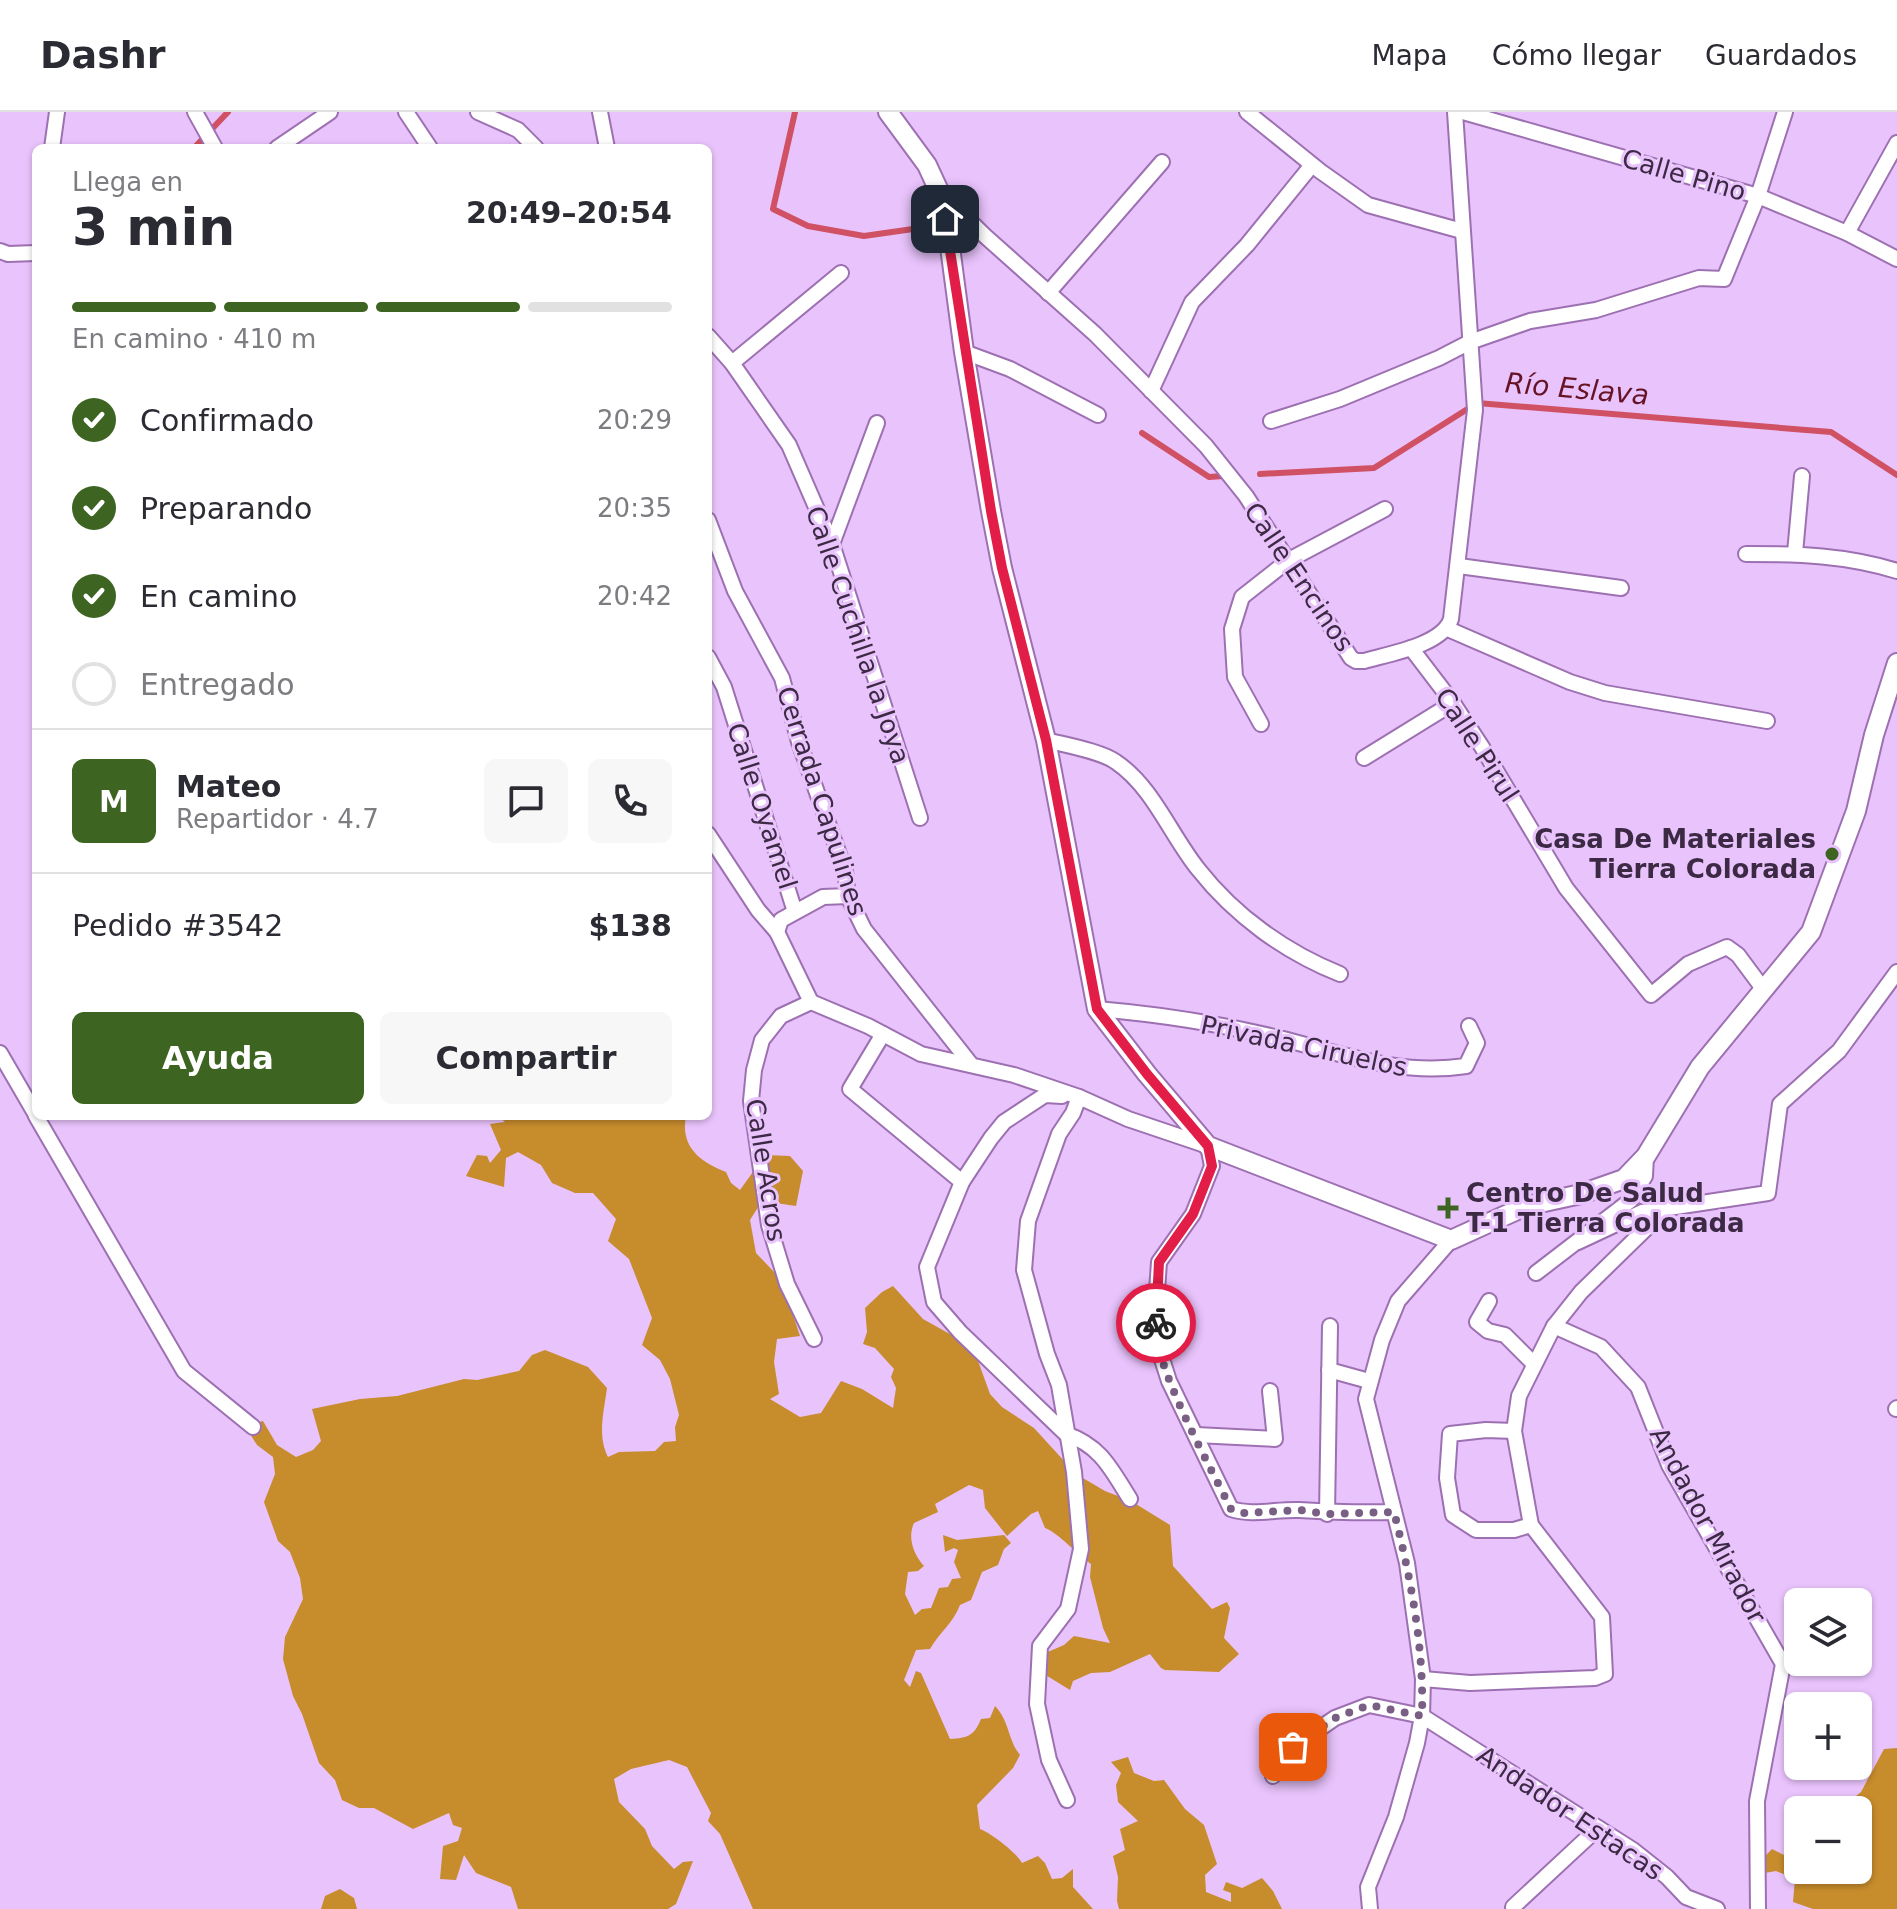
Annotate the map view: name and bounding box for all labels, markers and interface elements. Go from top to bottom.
text: Dashr [40,33,166,77]
text: Mapa [1371,39,1448,72]
text: Cómo llegar [1492,39,1661,72]
text: Guardados [1705,39,1857,72]
street label: Calle Pino [1619,143,1749,207]
text: Llega en [72,167,183,197]
pin [911,185,979,253]
text: 20:49–20:54 [466,195,672,230]
text: 3 min [72,197,235,257]
icon: home [923,197,967,241]
text: En camino · 410 m [72,324,316,354]
water label: Río Eslava [1504,366,1650,412]
icon: check [72,398,116,442]
text: Confirmado [140,403,314,438]
text: 20:29 [597,405,672,435]
icon: check [72,486,116,530]
text: Preparando [140,491,312,526]
text: 20:35 [597,493,672,523]
street label: Calle Encinos [1238,497,1360,657]
street label: Calle Cuchilla la Joya [800,502,916,768]
icon: check [72,574,116,618]
text: En camino [140,579,297,614]
text: 20:42 [597,581,672,611]
text: Entregado [140,667,295,702]
street label: Cerrada Capulines [771,683,873,919]
street label: Calle Pirul [1429,683,1525,807]
street label: Calle Oyamel [721,719,803,893]
button: chat [484,759,568,843]
button: phone [588,759,672,843]
text: Mateo [176,769,281,804]
text: M [99,784,129,819]
text: Repartidor · 4.7 [176,804,379,834]
place label: Casa De Materiales Tierra Colorada [1534,824,1816,884]
marker: Casa De Materiales Tierra Colorada [1823,845,1841,863]
text: Pedido #3542 [72,908,283,943]
text: $138 [589,908,672,943]
street label: Privada Ciruelos [1198,1009,1410,1083]
button: Ayuda [72,1012,364,1104]
button: Compartir [380,1012,672,1104]
street label: Calle Acros [740,1097,792,1243]
place label: Centro De Salud T-1 Tierra Colorada [1466,1178,1745,1238]
marker: Centro De Salud T-1 Tierra Colorada [1437,1197,1459,1219]
courier [1116,1283,1196,1363]
icon: bike [1134,1301,1178,1345]
street label: Andador Mirador [1644,1422,1772,1628]
map controls [1784,1588,1872,1884]
button: layers [1784,1588,1872,1676]
button: + [1784,1692,1872,1780]
pin [1259,1713,1327,1781]
icon: bag [1271,1725,1315,1769]
street label: Andador Estacas [1471,1740,1669,1886]
button: − [1784,1796,1872,1884]

